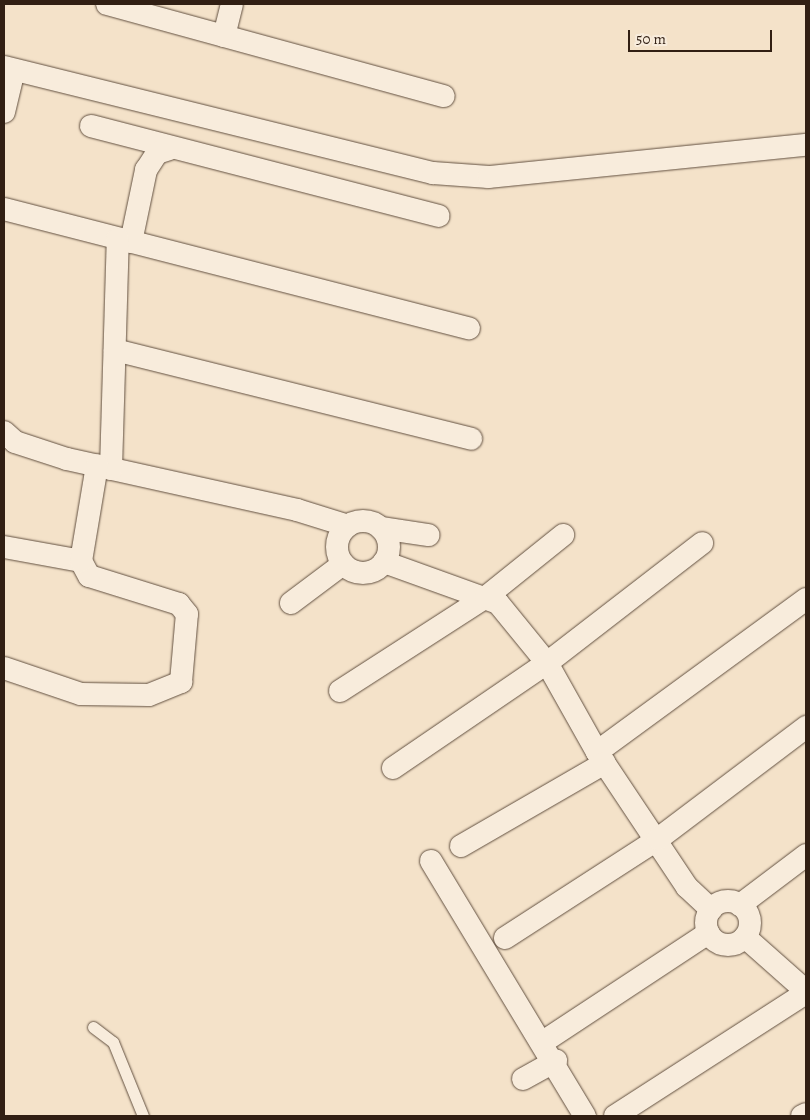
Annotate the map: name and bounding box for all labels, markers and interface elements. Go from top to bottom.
scale bar [630,20,774,52]
text: 50 m [636,29,666,49]

